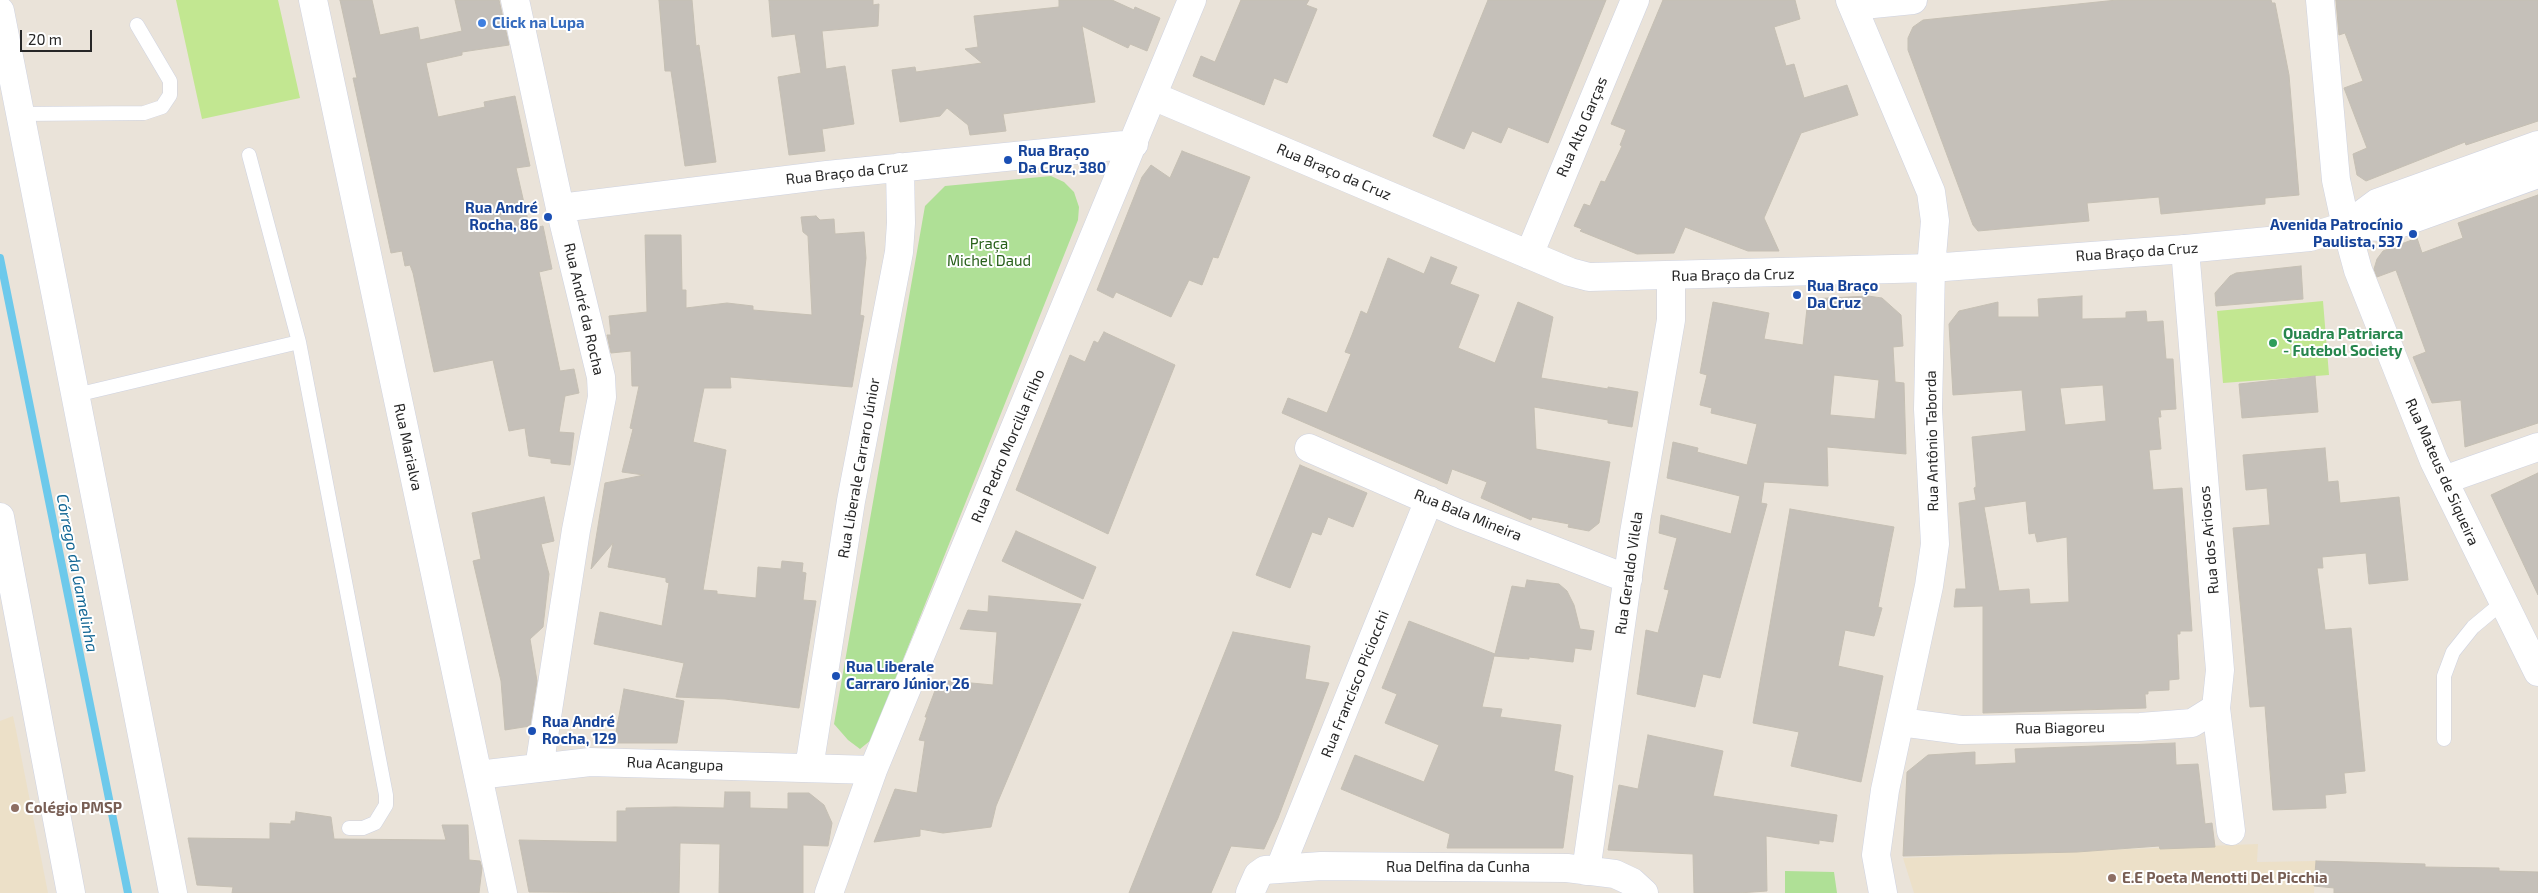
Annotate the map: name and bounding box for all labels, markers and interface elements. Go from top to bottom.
place label: Click na Lupa [492,14,584,32]
marker: Click na Lupa [476,17,488,29]
scale bar [22,20,95,52]
text: 20 m [28,30,62,48]
street label: Rua Alto Garças [1553,74,1611,180]
street label: Rua Braço da Cruz [1274,140,1394,204]
place label: Rua Braço Da Cruz, 380 [1018,142,1106,177]
marker: Rua Braço Da Cruz, 380 [1002,154,1014,166]
street label: Rua Braço da Cruz [785,158,909,188]
place label: Rua André Rocha, 86 [465,199,538,234]
marker: Rua André Rocha, 86 [542,211,554,223]
place label: Avenida Patrocínio Paulista, 537 [2270,216,2403,251]
marker: Avenida Patrocínio Paulista, 537 [2407,228,2419,240]
park label: Praça Michel Daud [947,235,1031,270]
street label: Rua Braço da Cruz [2075,239,2199,265]
street label: Rua André da Rocha [560,241,608,377]
street label: Rua Braço da Cruz [1671,265,1795,285]
place label: Rua Braço Da Cruz [1807,277,1878,312]
marker: Rua Braço Da Cruz [1791,289,1803,301]
place label: Quadra Patriarca - Futebol Society [2283,325,2403,360]
marker: Quadra Patriarca - Futebol Society [2267,337,2279,349]
street label: Rua Pedro Morcilla Filho [967,367,1049,525]
street label: Rua Antônio Taborda [1922,370,1942,512]
street label: Rua Liberale Carraro Júnior [834,376,884,560]
street label: Rua Mateus de Siqueira [2401,396,2483,548]
street label: Rua Marialva [390,402,426,492]
street label: Rua Bala Mineira [1412,485,1524,545]
street label: Rua dos Ariosos [2195,485,2223,595]
water label: Córrego da Gamelinha [52,492,102,654]
street label: Rua Geraldo Vilela [1611,510,1647,636]
street label: Rua Francisco Piciocchi [1317,608,1393,760]
place label: Rua Liberale Carraro Júnior, 26 [846,658,970,693]
marker: Rua Liberale Carraro Júnior, 26 [830,670,842,682]
place label: Rua André Rocha, 129 [542,713,617,748]
street label: Rua Biagoreu [2015,718,2105,738]
marker: Rua André Rocha, 129 [526,725,538,737]
street label: Rua Acangupa [626,753,724,775]
place label: Colégio PMSP [25,799,122,817]
marker: Colégio PMSP [9,802,21,814]
street label: Rua Delfina da Cunha [1386,858,1530,876]
place label: E.E Poeta Menotti Del Picchia [2122,869,2328,887]
marker: E.E Poeta Menotti Del Picchia [2106,872,2118,884]

